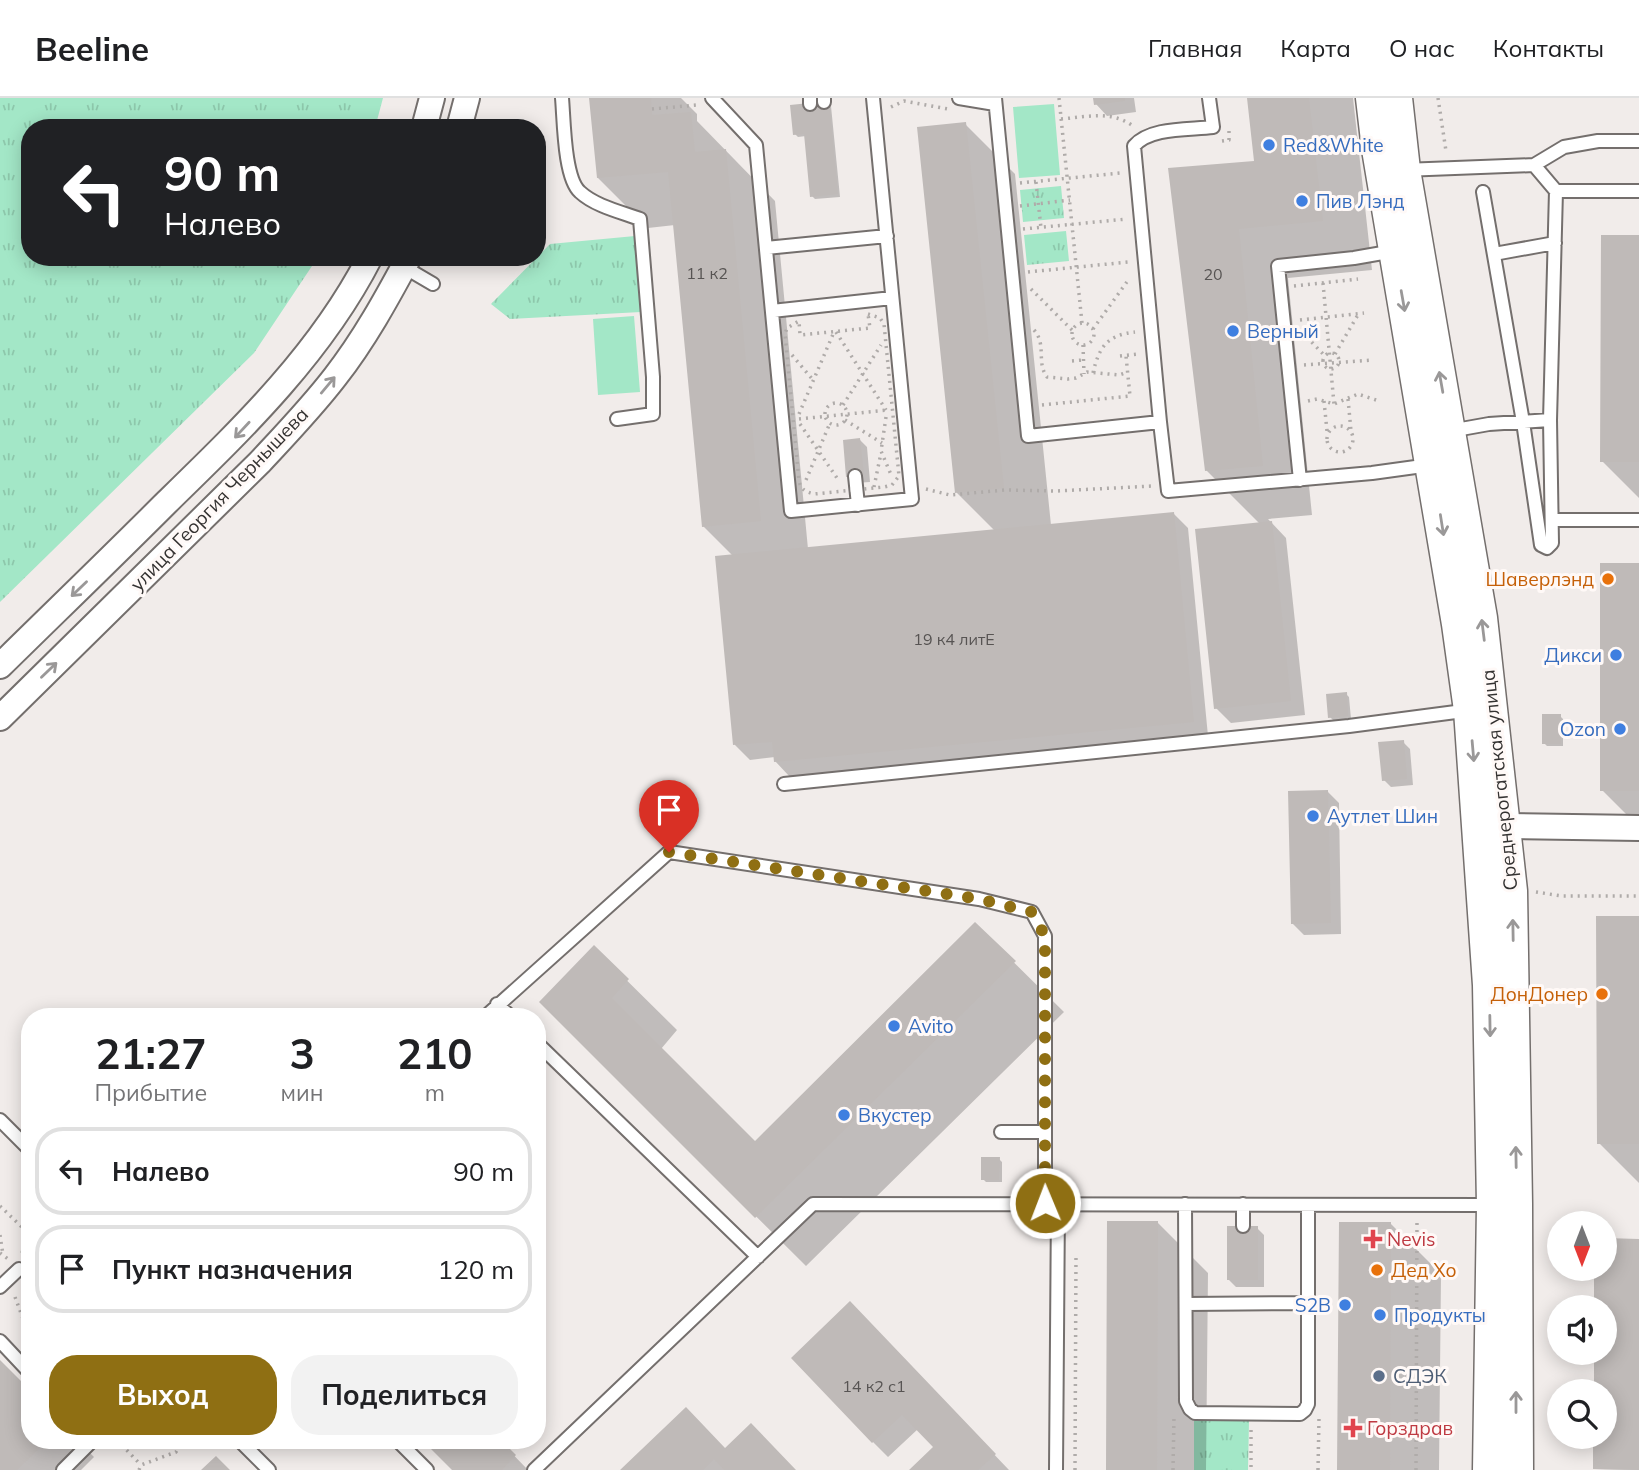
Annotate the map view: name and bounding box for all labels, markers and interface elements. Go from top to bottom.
text: Beeline [35,28,149,69]
text: Главная [1148,33,1242,63]
text: Карта [1280,33,1351,63]
text: О нас [1389,33,1455,63]
text: Контакты [1493,33,1604,63]
place label: Red&White [1283,133,1384,157]
marker: Red&White [1261,137,1277,153]
text: 90 m [164,142,280,203]
icon: left [49,147,140,238]
place label: Пив Лэнд [1316,189,1405,213]
marker: Пив Лэнд [1294,193,1310,209]
text: Налево [164,203,281,243]
house number: 11 к2 [686,263,728,283]
house number: 20 [1203,264,1223,284]
one-way arrow [1397,289,1411,312]
place label: Верный [1247,319,1319,343]
marker: Верный [1225,323,1241,339]
one-way arrow [1434,371,1447,394]
one-way arrow [320,377,336,395]
street label: улица Георгия Чернышева [125,402,313,596]
one-way arrow [234,421,250,439]
one-way arrow [1436,513,1449,536]
place label: Шаверлэнд [1485,567,1594,591]
marker: Шаверлэнд [1600,571,1616,587]
one-way arrow [71,580,88,597]
one-way arrow [1476,619,1489,642]
house number: 19 к4 литЕ [913,629,995,649]
place label: Дикси [1544,643,1602,667]
marker: Дикси [1608,647,1624,663]
one-way arrow [40,662,57,679]
street label: Среднерогатская улица [1475,668,1523,892]
place label: Ozon [1560,717,1606,741]
marker: Ozon [1612,721,1628,737]
one-way arrow [1467,739,1480,761]
pin [639,780,699,852]
icon: arrive [650,791,688,829]
place label: Аутлет Шин [1327,804,1438,828]
marker: Аутлет Шин [1305,808,1321,824]
one-way arrow [1506,918,1520,941]
place label: ДонДонер [1491,982,1588,1006]
marker: ДонДонер [1594,986,1610,1002]
place label: Avito [908,1014,953,1038]
one-way arrow [1483,1015,1496,1038]
marker: Avito [886,1018,902,1034]
text: 21:27 [95,1027,206,1080]
text: 3 [289,1027,315,1080]
text: 210 [397,1027,473,1080]
text: Прибытие [94,1078,207,1107]
text: мин [281,1078,324,1107]
text: m [425,1078,445,1107]
place label: Вкустер [858,1103,932,1127]
marker: Вкустер [836,1107,852,1123]
one-way arrow [1509,1146,1522,1169]
icon: left [53,1152,91,1190]
text: Налево [112,1155,210,1188]
text: 90 m [453,1155,514,1188]
position arrow [1008,1166,1082,1240]
north arrow [1547,1211,1617,1281]
map controls [1547,1211,1617,1449]
place label: Nevis [1387,1227,1435,1251]
marker: Nevis [1365,1231,1381,1247]
icon: arrive [53,1250,91,1288]
text: Пункт назначения [112,1253,353,1286]
text: 120 m [438,1253,514,1286]
place label: Дед Хо [1391,1258,1457,1282]
marker: Дед Хо [1369,1262,1385,1278]
place label: S2B [1295,1293,1331,1317]
button: sound [1547,1295,1617,1365]
marker: S2B [1337,1297,1353,1313]
place label: Продукты [1394,1303,1486,1327]
marker: Продукты [1372,1307,1388,1323]
button: Выход [49,1355,277,1435]
button: Поделиться [291,1355,518,1435]
place label: СДЭК [1393,1364,1447,1388]
marker: СДЭК [1371,1368,1387,1384]
house number: 14 к2 с1 [842,1376,906,1396]
button: search [1547,1379,1617,1449]
one-way arrow [1509,1391,1523,1414]
place label: Горздрав [1367,1416,1453,1440]
marker: Горздрав [1345,1420,1361,1436]

